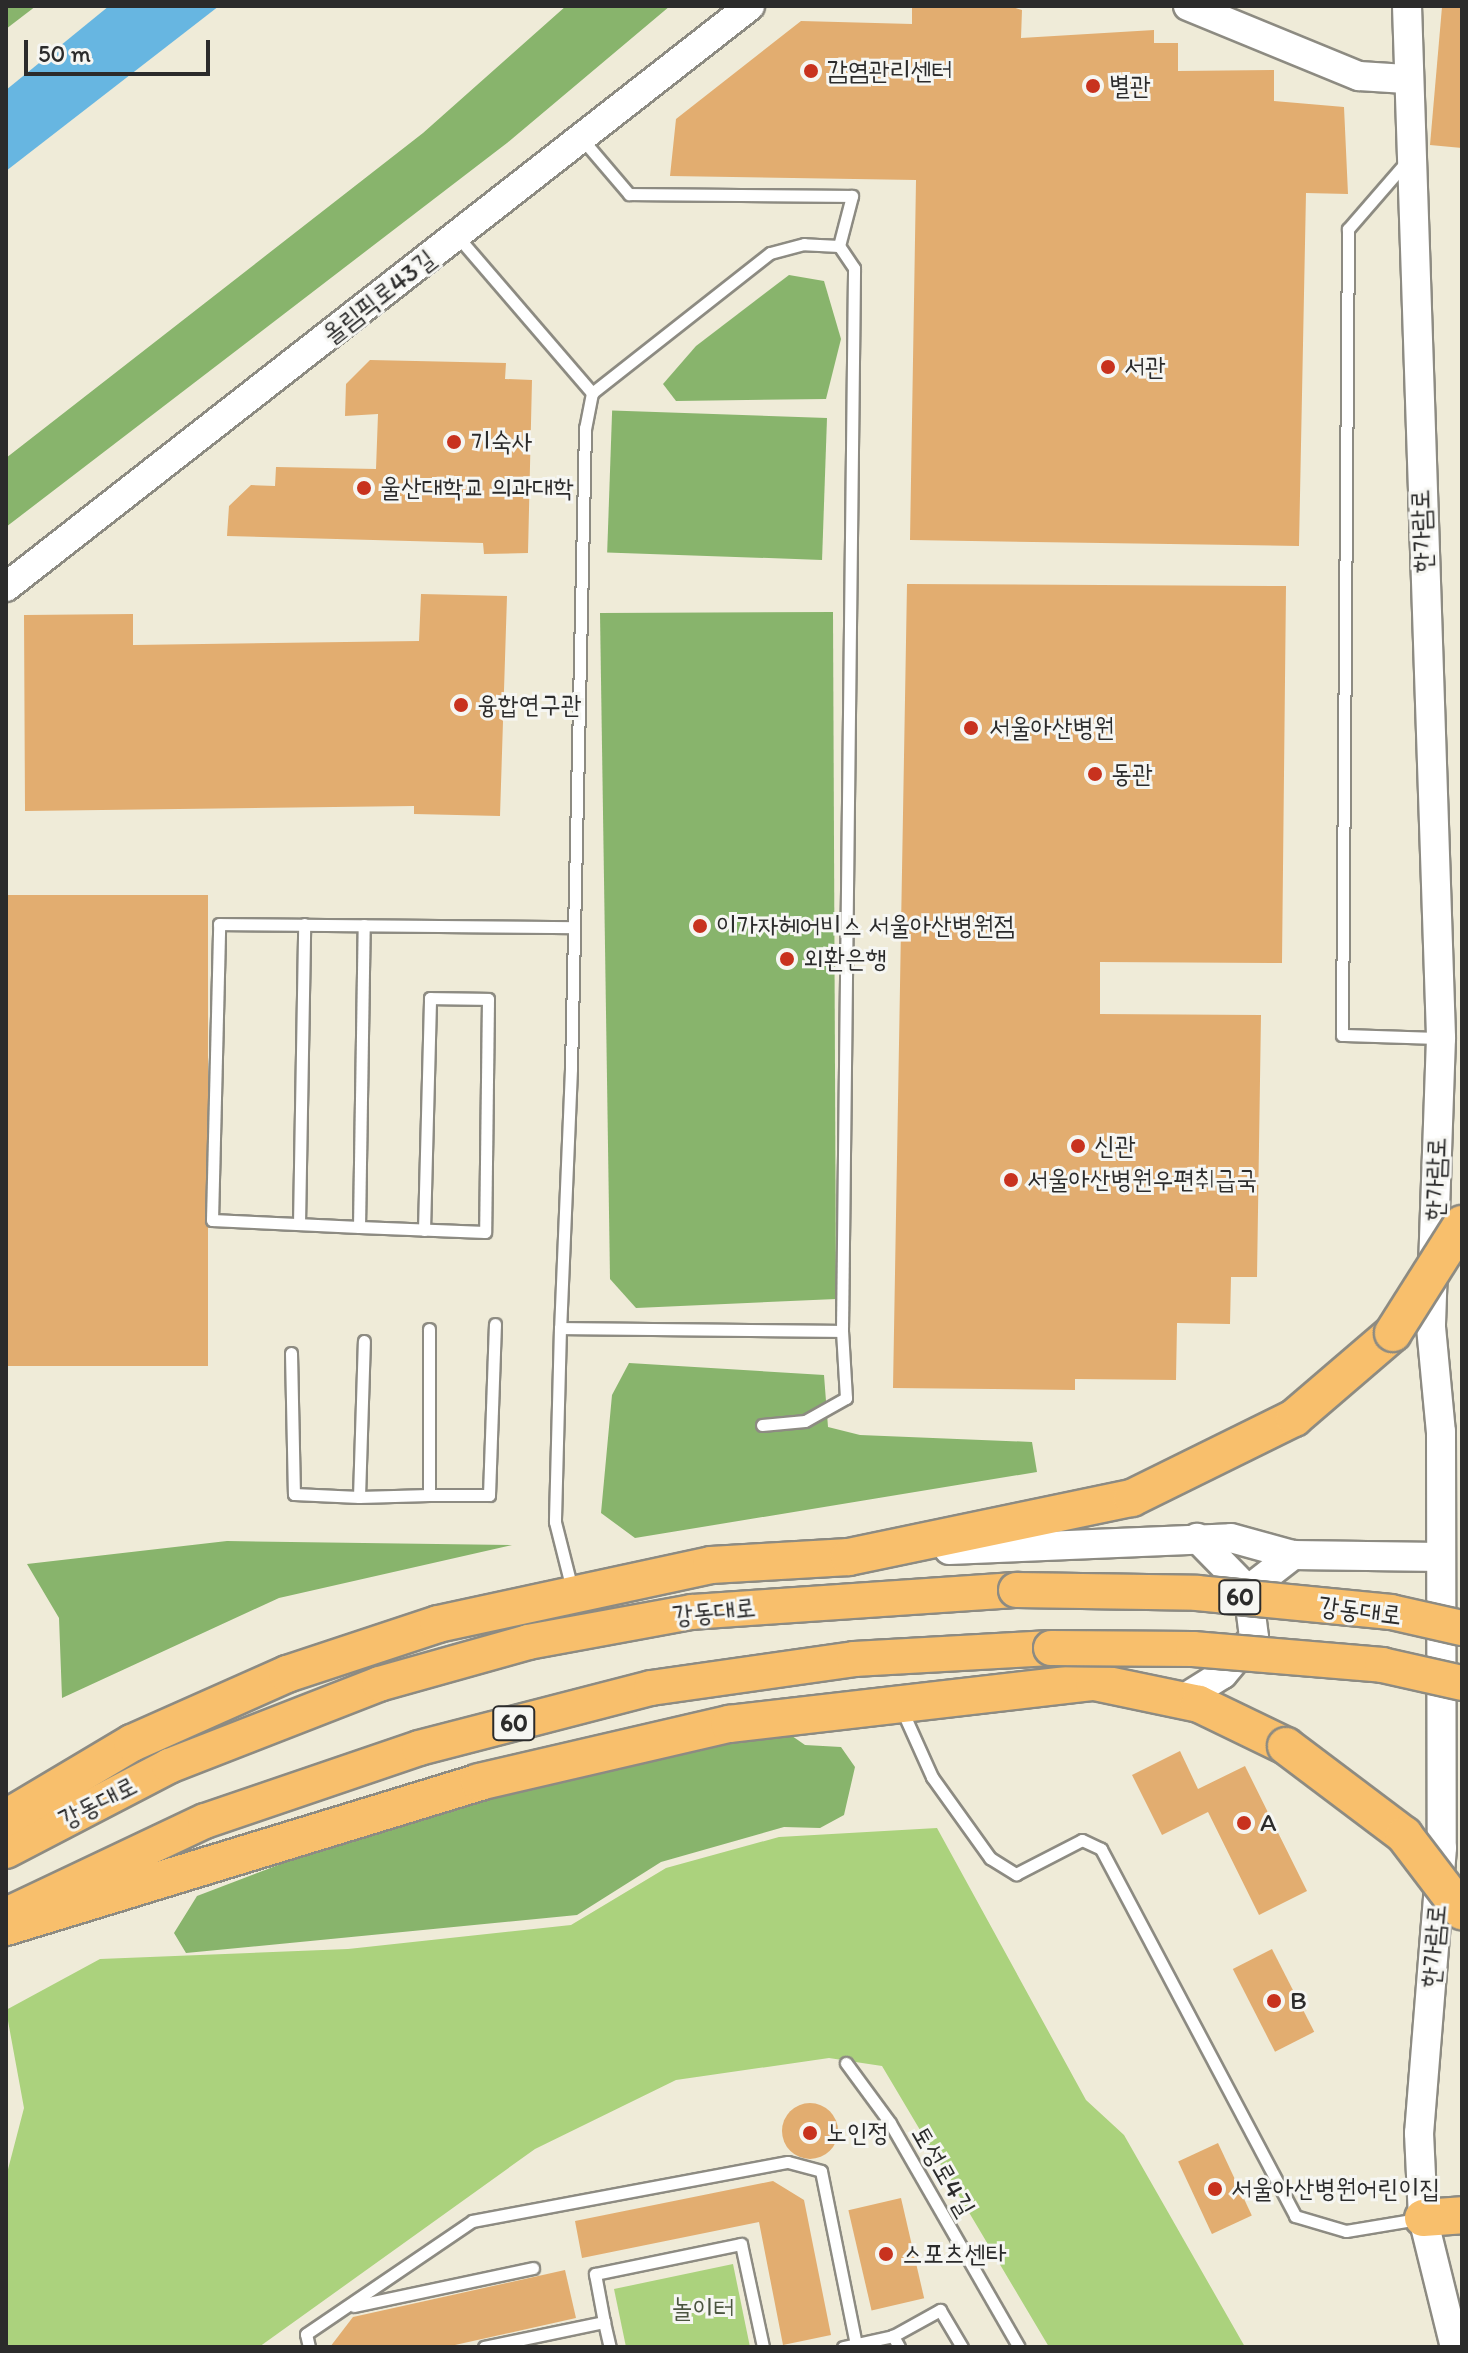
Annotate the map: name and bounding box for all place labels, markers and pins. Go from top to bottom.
place label: 감염관리센터 [827,55,953,87]
marker: 감염관리센터 [802,62,820,80]
place label: 별관 [1109,70,1151,102]
marker: 별관 [1084,77,1102,95]
place label: 서관 [1124,351,1166,383]
marker: 서관 [1099,358,1117,376]
place label: 기숙사 [470,426,533,458]
marker: 기숙사 [445,433,463,451]
place label: 울산대학교 의과대학 [380,472,574,504]
marker: 울산대학교 의과대학 [355,479,373,497]
place label: 융합연구관 [477,689,582,721]
marker: 융합연구관 [452,696,470,714]
place label: 서울아산병원 [989,712,1115,744]
marker: 서울아산병원 [960,717,982,739]
place label: 동관 [1111,758,1153,790]
marker: 동관 [1086,765,1104,783]
place label: 이가자헤어비스 서울아산병원점 [716,910,1015,942]
marker: 이가자헤어비스 서울아산병원점 [691,917,709,935]
place label: 외환은행 [803,943,887,975]
marker: 외환은행 [778,950,796,968]
place label: 신관 [1094,1130,1136,1162]
marker: 신관 [1069,1137,1087,1155]
place label: 서울아산병원우편취급국 [1027,1164,1257,1196]
marker: 서울아산병원우편취급국 [1002,1171,1020,1189]
place label: A [1260,1807,1277,1839]
marker: A [1235,1814,1253,1832]
place label: B [1290,1985,1307,2017]
marker: B [1265,1992,1283,2010]
place label: 노인정 [826,2117,889,2149]
marker: 노인정 [801,2124,819,2142]
place label: 서울아산병원어린이집 [1231,2173,1440,2205]
marker: 서울아산병원어린이집 [1206,2180,1224,2198]
place label: 스포츠센타 [902,2238,1007,2270]
marker: 스포츠센타 [877,2245,895,2263]

